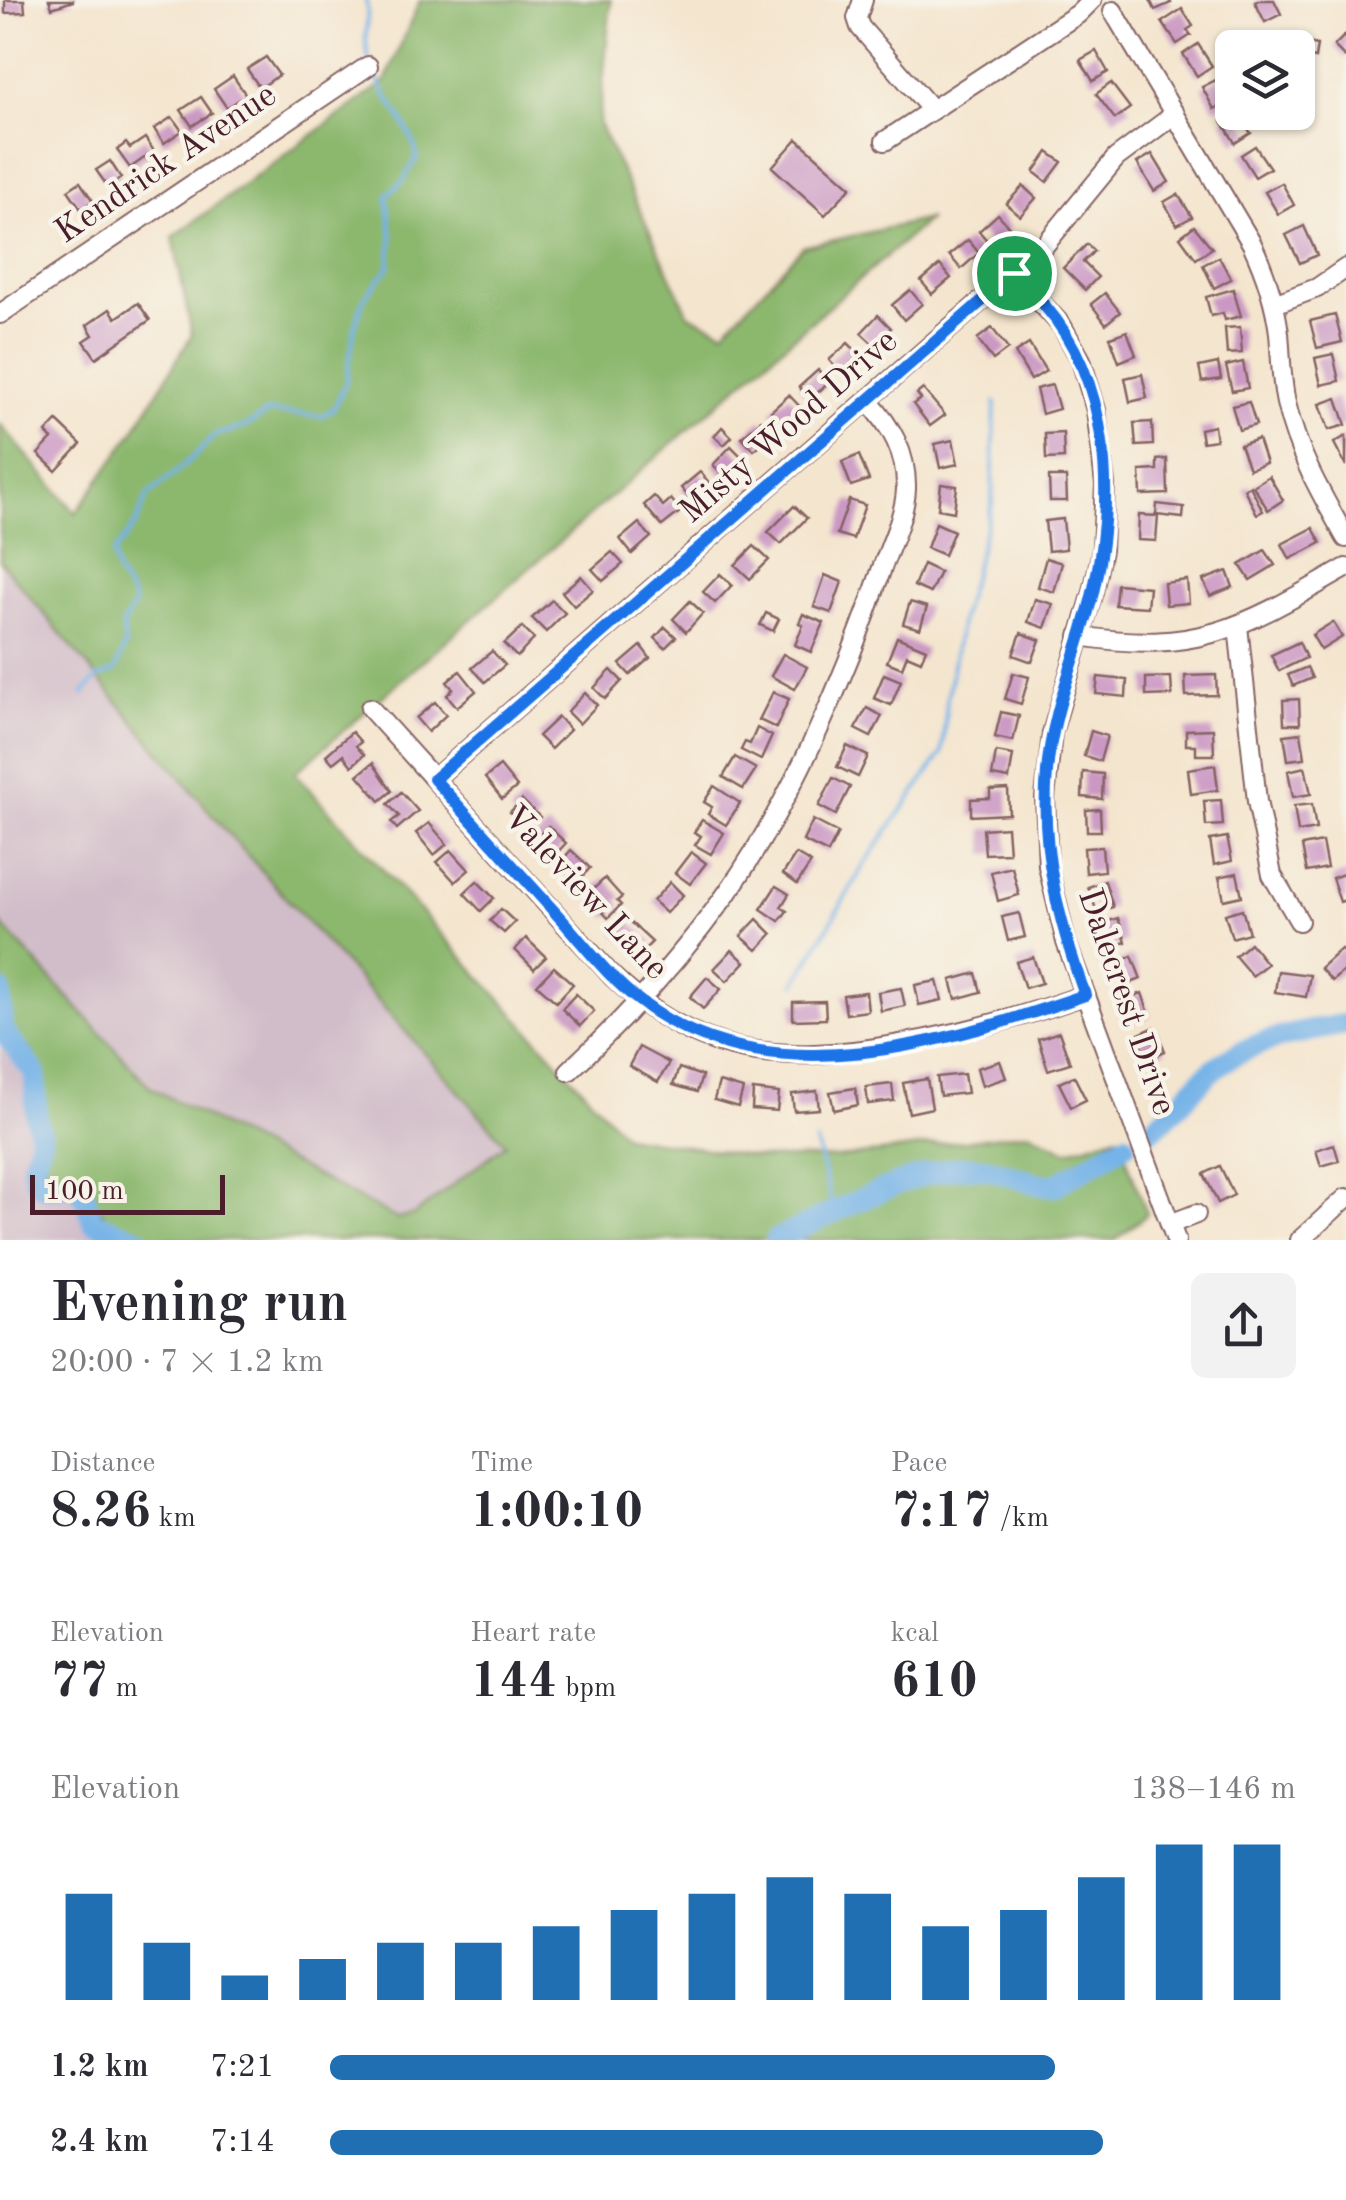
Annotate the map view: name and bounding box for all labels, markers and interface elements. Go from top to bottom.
map controls [1215,30,1315,130]
button: layers [1215,30,1315,130]
street label: Kendrick Avenue [49,77,283,251]
pin [972,231,1057,316]
icon: arrive [987,246,1042,301]
street label: Misty Wood Drive [674,323,904,531]
street label: Valeview Lane [496,799,674,987]
street label: Dalecrest Drive [1071,884,1181,1120]
scale bar [30,1170,225,1214]
text: 100 m [45,1178,124,1206]
button: share [1191,1273,1296,1378]
text: Evening run [50,1278,348,1333]
text: 20:00 · 7 × 1.2 km [50,1347,324,1379]
text: Distance [50,1450,155,1478]
text: Time [470,1450,533,1478]
text: Pace [891,1450,947,1478]
text: 8.26 [50,1488,151,1538]
text: 1:00:10 [470,1488,643,1538]
text: 7:17 [891,1488,992,1538]
text: km [151,1505,196,1533]
text: /km [992,1505,1049,1533]
text: Elevation [50,1620,164,1648]
text: Heart rate [470,1620,596,1648]
text: kcal [891,1620,939,1648]
text: 77 [50,1658,108,1708]
text: 144 [470,1658,557,1708]
text: 610 [891,1658,978,1708]
text: m [108,1675,138,1703]
text: bpm [557,1675,616,1703]
text: Elevation [50,1774,180,1806]
text: 138–146 m [1130,1774,1296,1806]
text: 1.2 km [50,2052,149,2084]
text: 7:21 [210,2052,275,2084]
text: 2.4 km [50,2127,149,2159]
text: 7:14 [210,2127,275,2159]

